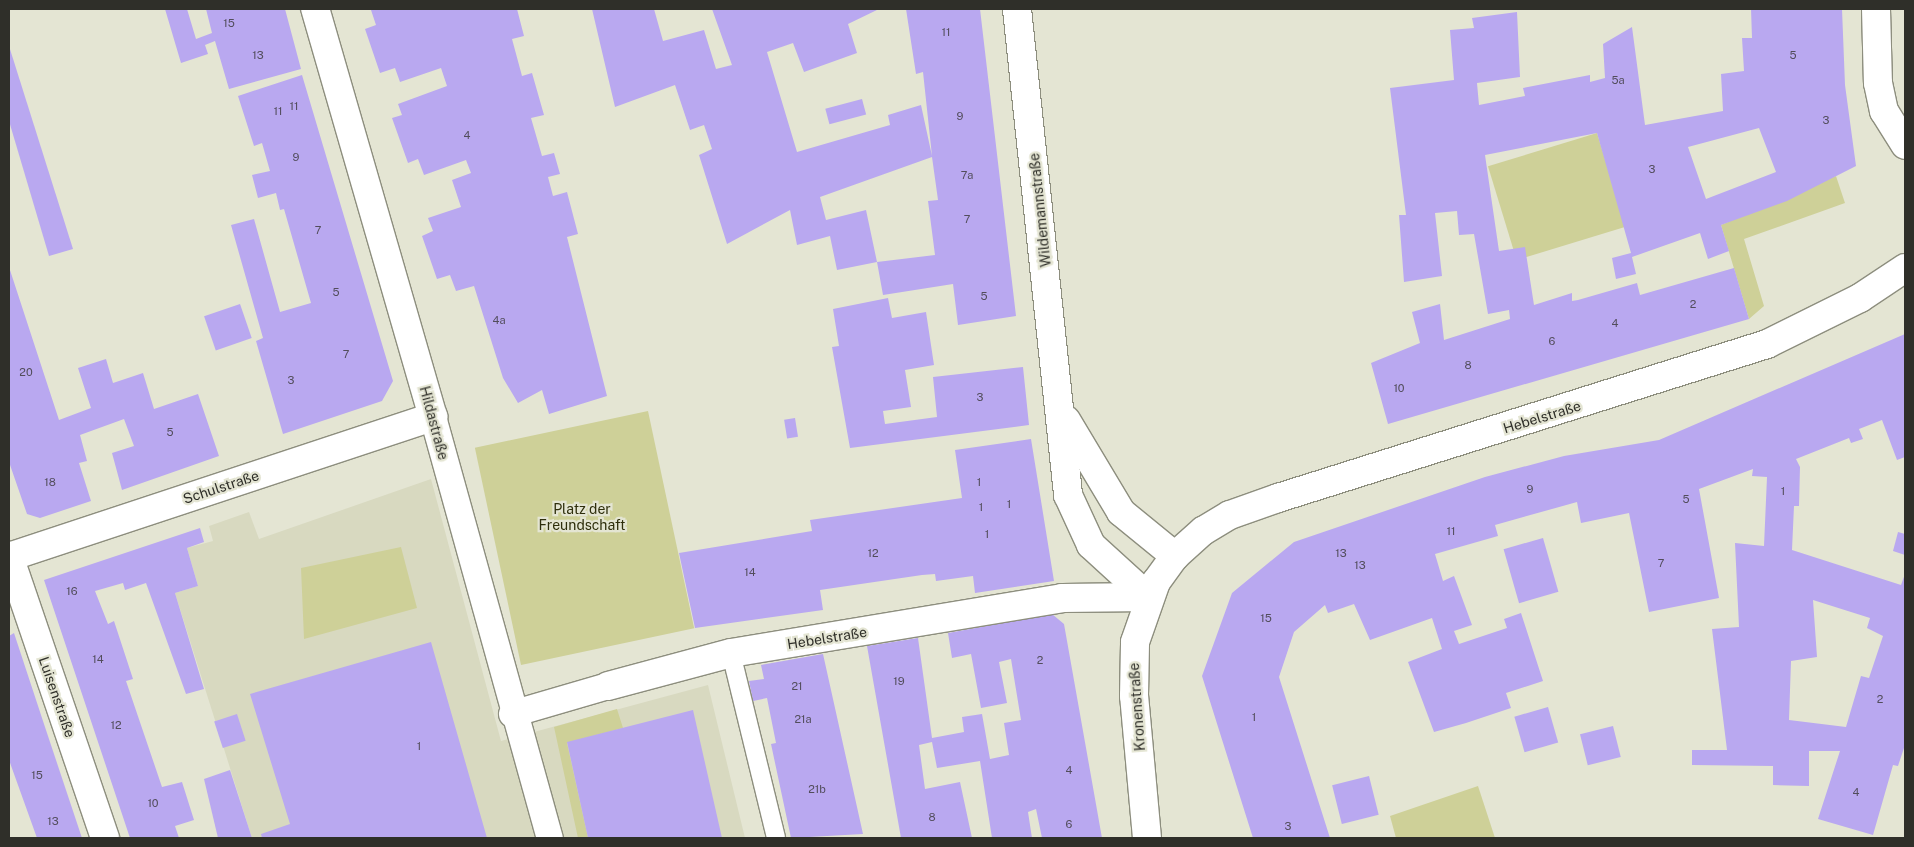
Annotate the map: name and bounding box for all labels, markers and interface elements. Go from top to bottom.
house number: 15 [223,16,235,30]
house number: 11 [942,25,950,39]
house number: 13 [252,48,264,62]
house number: 5 [1789,48,1797,62]
house number: 5a [1611,73,1625,87]
house number: 11 [290,99,298,113]
house number: 11 [274,104,282,118]
house number: 9 [957,109,963,123]
house number: 3 [1823,113,1829,127]
house number: 4 [464,128,470,142]
house number: 9 [293,150,299,164]
street label: Wildemannstraße [1026,152,1054,268]
house number: 3 [1649,162,1655,176]
house number: 7a [961,168,973,182]
house number: 7 [964,212,970,226]
house number: 7 [315,223,321,237]
house number: 5 [332,285,340,299]
house number: 5 [980,289,988,303]
house number: 2 [1690,297,1696,311]
house number: 4a [493,313,505,327]
house number: 4 [1612,316,1618,330]
house number: 6 [1549,334,1555,348]
house number: 7 [343,347,349,361]
house number: 8 [1464,358,1472,372]
house number: 20 [19,365,33,379]
house number: 3 [288,373,294,387]
house number: 10 [1393,381,1405,395]
street label: Hildastraße [416,384,452,462]
house number: 3 [977,390,983,404]
street label: Hebelstraße [1501,397,1583,437]
house number: 5 [166,425,174,439]
street label: Schulstraße [181,467,261,507]
house number: 18 [44,475,56,489]
house number: 1 [977,475,981,489]
house number: 9 [1527,482,1533,496]
house number: 1 [1781,484,1785,498]
house number: 5 [1682,492,1690,506]
house number: 1 [1007,497,1011,511]
house number: 1 [979,500,983,514]
park label: Platz der Freundschaft [539,501,625,534]
house number: 11 [1447,524,1455,538]
house number: 1 [985,527,989,541]
house number: 12 [867,546,879,560]
house number: 13 [1335,546,1347,560]
house number: 7 [1658,556,1664,570]
house number: 13 [1354,558,1366,572]
house number: 14 [744,565,756,579]
house number: 16 [66,584,78,598]
house number: 15 [1260,611,1272,625]
street label: Hebelstraße [786,623,868,653]
house number: 14 [92,652,104,666]
house number: 2 [1037,653,1043,667]
street label: Luisenstraße [35,654,79,740]
street label: Kronenstraße [1126,662,1148,752]
house number: 19 [893,674,905,688]
house number: 21 [791,679,803,693]
house number: 2 [1877,692,1883,706]
house number: 1 [1252,710,1256,724]
house number: 21a [794,712,812,726]
house number: 12 [110,718,122,732]
house number: 1 [417,739,421,753]
house number: 4 [1066,763,1072,777]
house number: 15 [31,768,43,782]
house number: 21b [808,782,826,796]
house number: 4 [1853,785,1859,799]
house number: 10 [147,796,159,810]
house number: 8 [928,810,936,824]
house number: 13 [47,814,59,828]
house number: 6 [1066,817,1072,831]
house number: 3 [1285,819,1291,833]

